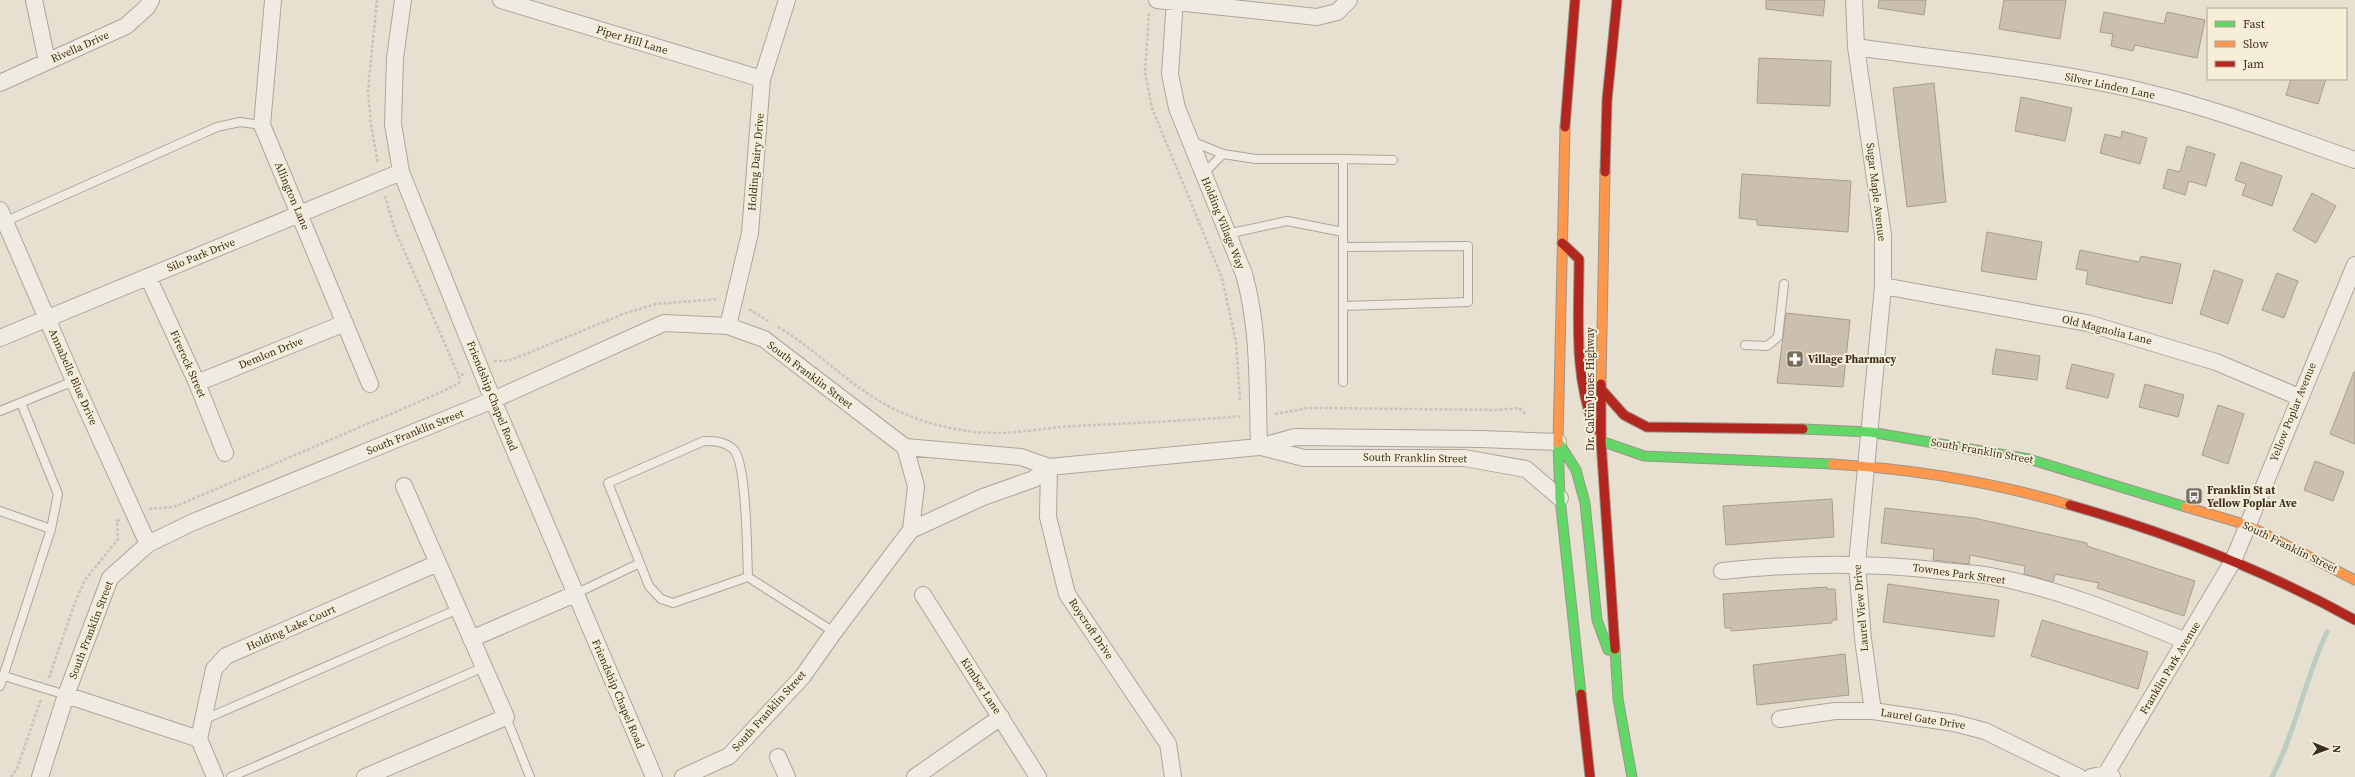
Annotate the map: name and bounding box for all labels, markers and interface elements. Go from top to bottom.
legend [2207,8,2347,80]
text: Fast [2243,16,2265,32]
street label: Piper Hill Lane [594,22,670,58]
street label: Rivella Drive [49,27,112,67]
text: Slow [2243,36,2269,52]
text: Jam [2242,56,2264,72]
street label: Silver Linden Lane [2063,69,2157,103]
street label: Holding Dairy Drive [744,112,768,212]
street label: Sugar Maple Avenue [1863,142,1890,242]
street label: Allington Lane [271,160,313,233]
street label: Holding Village Way [1198,175,1249,272]
street label: Silo Park Drive [165,234,238,276]
street label: Old Magnolia Lane [2060,312,2154,349]
street label: Annabelle Blue Drive [45,327,101,428]
street label: Dr. Calvin Jones Highway [1583,327,1598,451]
street label: Firerock Street [166,328,210,401]
street label: Demlon Drive [236,333,306,373]
street label: South Franklin Street [764,338,856,412]
street label: Friendship Chapel Road [463,339,521,454]
pharmacy icon: Village Pharmacy [1785,349,1805,369]
place label: Village Pharmacy [1808,352,1897,367]
street label: Yellow Poplar Avenue [2266,360,2320,464]
street label: South Franklin Street [364,405,466,458]
street label: South Franklin Street [1930,435,2035,467]
street label: South Franklin Street [1363,450,1467,466]
place label: Franklin St at Yellow Poplar Ave [2207,483,2297,511]
bus stop icon: Franklin St at Yellow Poplar Ave [2184,486,2204,506]
street label: South Franklin Street [2240,517,2340,577]
street label: Townes Park Street [1912,560,2007,588]
street label: Laurel View Drive [1850,563,1872,652]
street label: South Franklin Street [65,578,117,681]
street label: Roycroft Drive [1065,596,1117,663]
street label: Holding Lake Court [244,601,338,654]
street label: Franklin Park Avenue [2136,618,2204,717]
street label: Friendship Chapel Road [588,637,648,752]
street label: Kimber Lane [957,655,1005,717]
street label: South Franklin Street [729,667,810,755]
street label: Laurel Gate Drive [1879,705,1967,733]
north arrow [2307,729,2347,769]
text: N [2329,745,2344,753]

